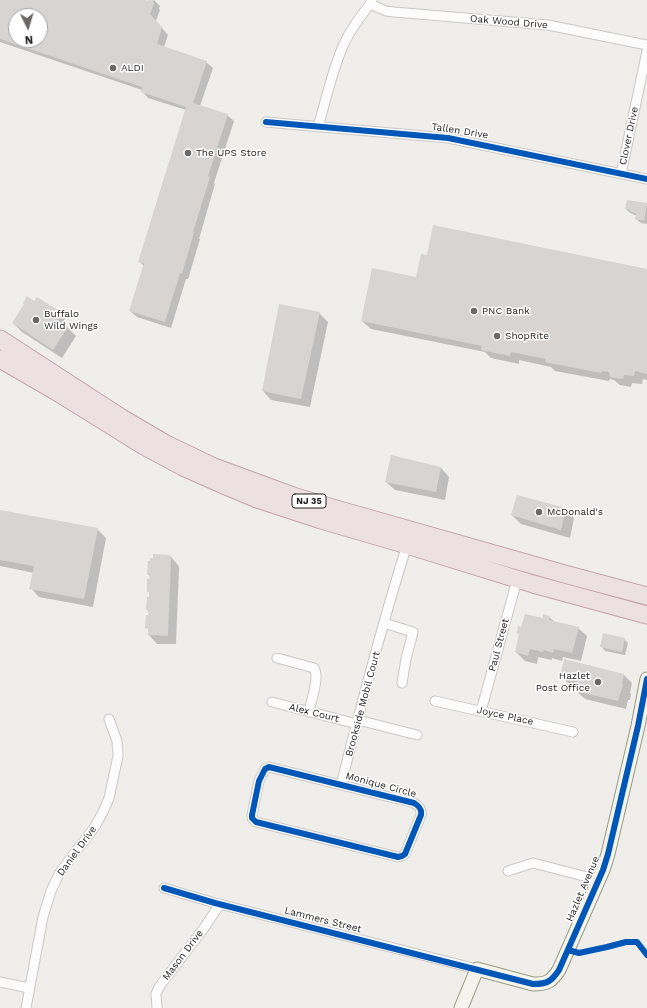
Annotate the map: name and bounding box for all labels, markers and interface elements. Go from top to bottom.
north arrow [8,8,48,48]
street label: Oak Wood Drive [470,13,548,31]
text: N [24,33,34,46]
place label: ALDI [121,62,144,74]
marker: ALDI [108,63,118,73]
street label: Clover Drive [617,106,641,166]
street label: Tallen Drive [431,121,489,141]
place label: The UPS Store [196,147,266,159]
marker: The UPS Store [183,148,193,158]
place label: PNC Bank [482,305,530,317]
marker: PNC Bank [469,306,479,316]
place label: Buffalo Wild Wings [44,308,98,332]
marker: Buffalo Wild Wings [31,315,41,325]
place label: ShopRite [505,330,549,342]
marker: ShopRite [492,331,502,341]
road number: NJ 35 [292,494,326,508]
place label: McDonald's [547,506,603,518]
marker: McDonald's [534,507,544,517]
street label: Paul Street [486,617,512,673]
street label: Brookside Mobil Court [343,650,383,758]
place label: Hazlet Post Office [536,670,590,694]
marker: Hazlet Post Office [593,677,603,687]
street label: Alex Court [288,701,340,725]
street label: Joyce Place [476,704,534,728]
street label: Monique Circle [344,770,418,800]
street label: Daniel Drive [55,824,99,878]
street label: Hazlet Avenue [564,854,602,924]
street label: Lammers Street [283,905,363,935]
street label: Mason Drive [160,927,206,983]

